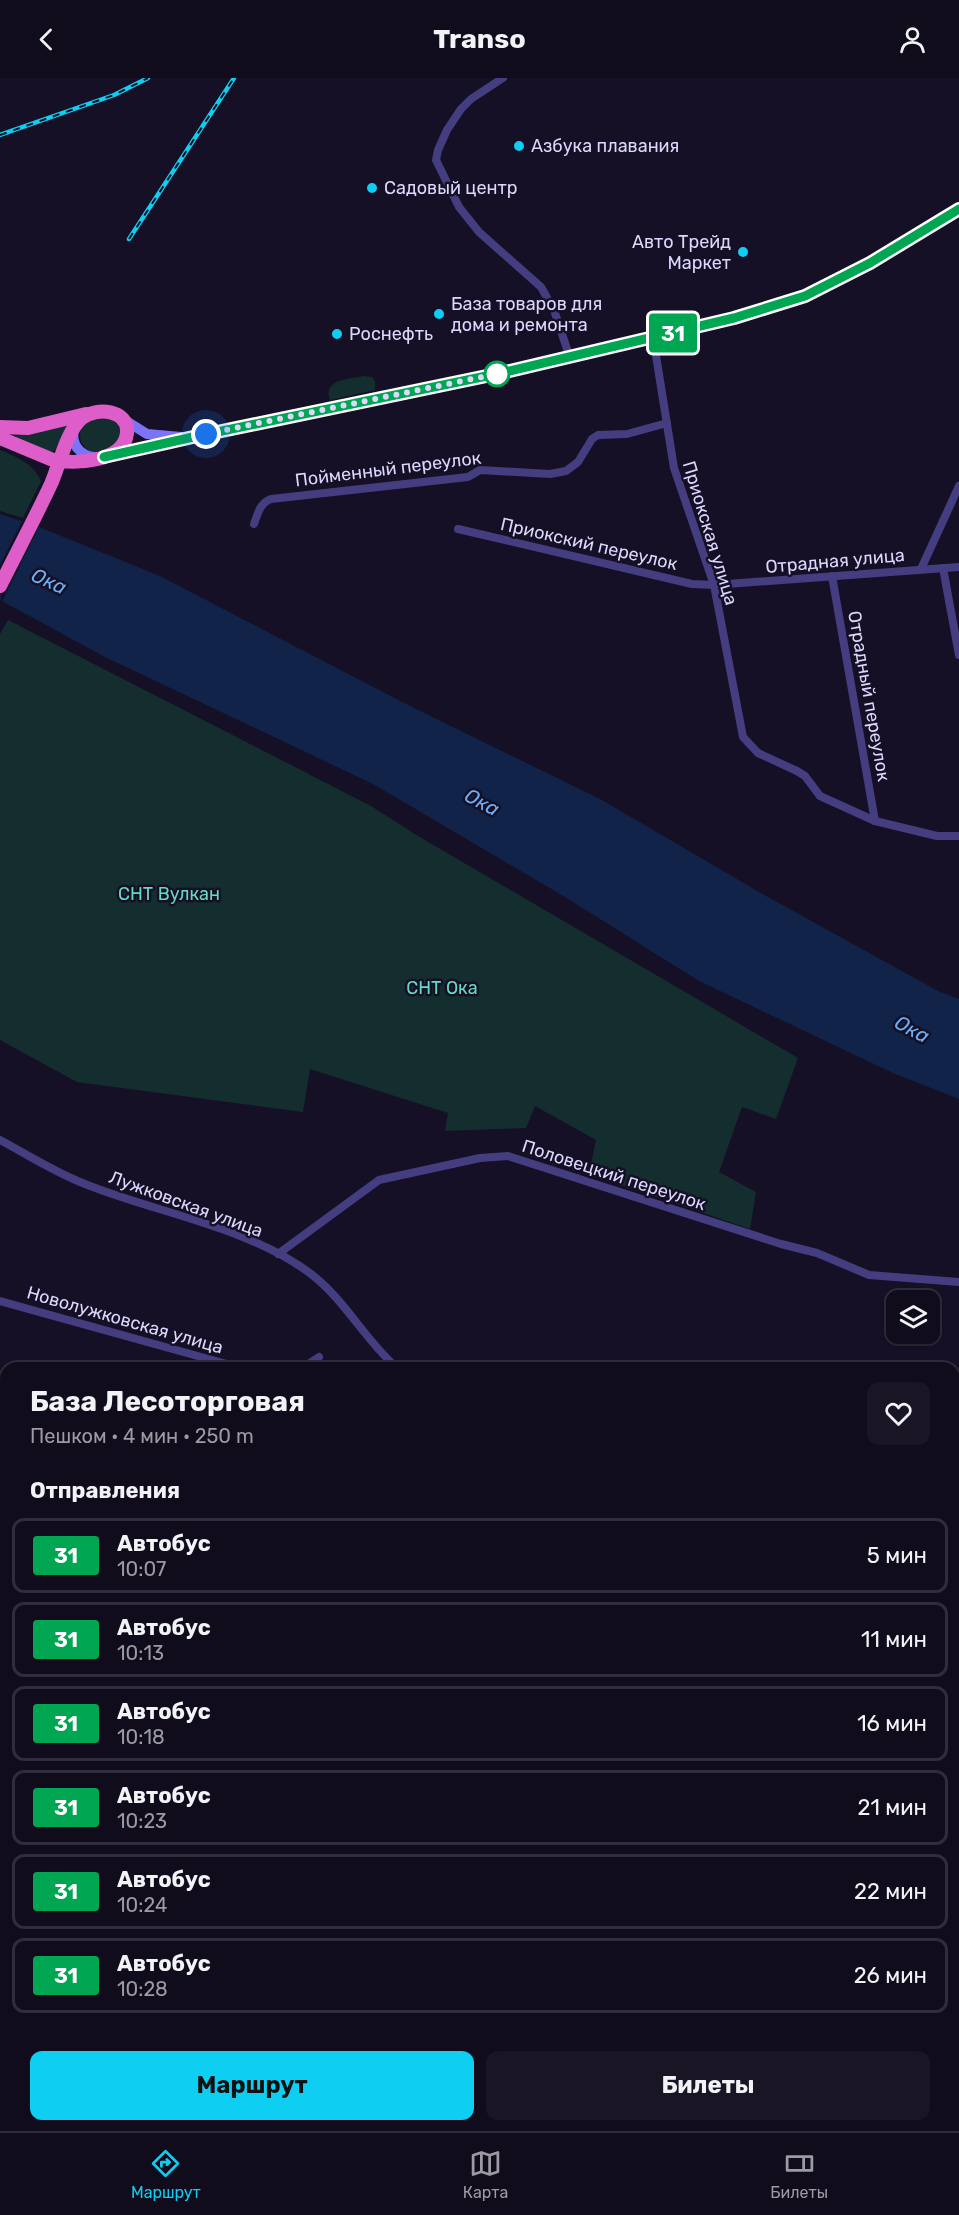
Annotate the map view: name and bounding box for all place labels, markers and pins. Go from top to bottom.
place label: Азбука плавания [531,135,679,157]
marker: Азбука плавания [512,139,526,153]
place label: Садовый центр [384,177,517,199]
marker: Садовый центр [365,181,379,195]
place label: Авто Трейд Маркет [632,231,731,274]
marker: Авто Трейд Маркет [736,245,750,259]
place label: База товаров для дома и ремонта [451,293,602,336]
marker: База товаров для дома и ремонта [432,307,446,321]
place label: Роснефть [349,323,433,345]
marker: Роснефть [330,327,344,341]
unlabelled marker [484,361,510,387]

